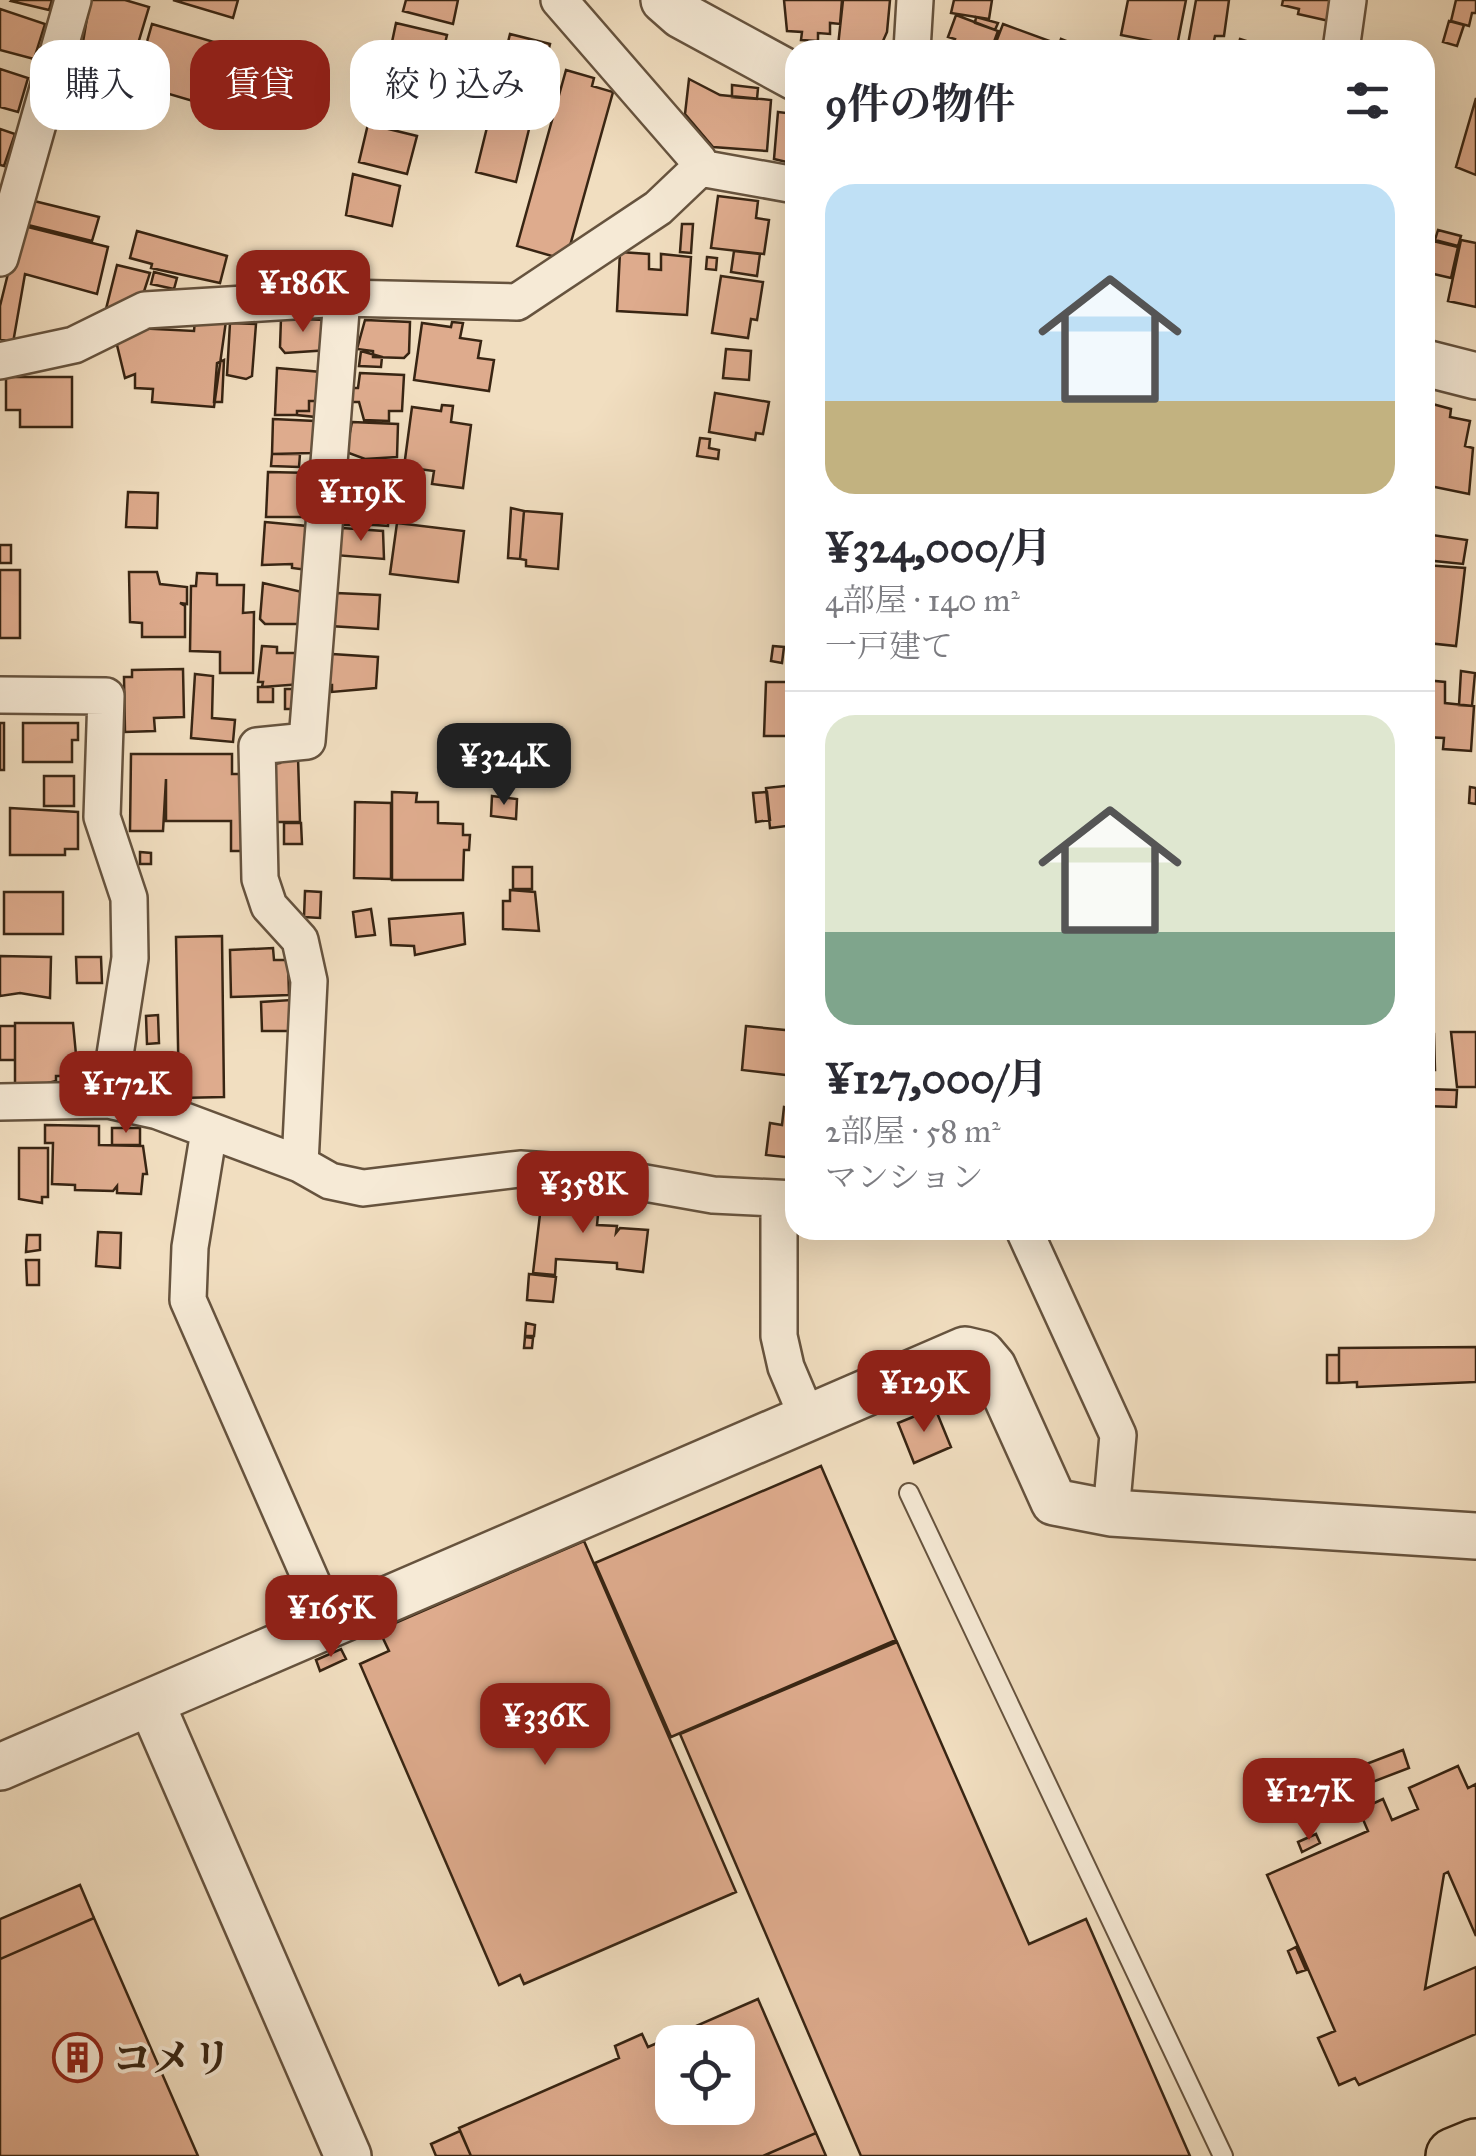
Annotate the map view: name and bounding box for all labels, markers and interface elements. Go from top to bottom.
chip: 購入 [30,40,170,130]
chip: 賃貸 [190,40,330,130]
chip: 絞り込み [350,40,560,130]
icon: filters [1340,73,1395,128]
text: 9件の物件 [825,78,1016,130]
icon: home [1020,249,1200,429]
pin: ¥186K [233,250,373,335]
text: ¥186K [258,263,348,302]
pin: ¥119K [291,459,431,544]
text: ¥119K [318,472,404,511]
text: ¥324,000/月 [825,522,1052,574]
text: 4部屋 · 140 m² [825,581,1020,620]
text: 一戸建て [825,627,953,666]
pin: ¥324K [434,723,574,808]
text: ¥324K [459,736,549,775]
icon: home [1020,780,1200,960]
pin: ¥172K [56,1051,196,1136]
text: ¥127,000/月 [825,1053,1048,1105]
text: ¥172K [81,1064,171,1103]
text: 2部屋 · 58 m² [825,1112,1001,1151]
pin: ¥358K [513,1151,653,1236]
text: マンション [825,1158,984,1197]
text: ¥358K [539,1164,627,1203]
pin: ¥129K [854,1350,994,1435]
text: ¥129K [879,1363,969,1402]
pin: ¥165K [261,1575,401,1660]
text: ¥165K [287,1588,375,1627]
pin: ¥336K [475,1683,615,1768]
text: ¥336K [502,1696,588,1735]
pin: ¥127K [1239,1758,1379,1843]
text: ¥127K [1265,1771,1353,1810]
map controls [655,2025,755,2125]
button: locate [655,2025,755,2125]
building icon: コメリ [51,2032,103,2084]
place label: コメリ [112,2034,232,2083]

